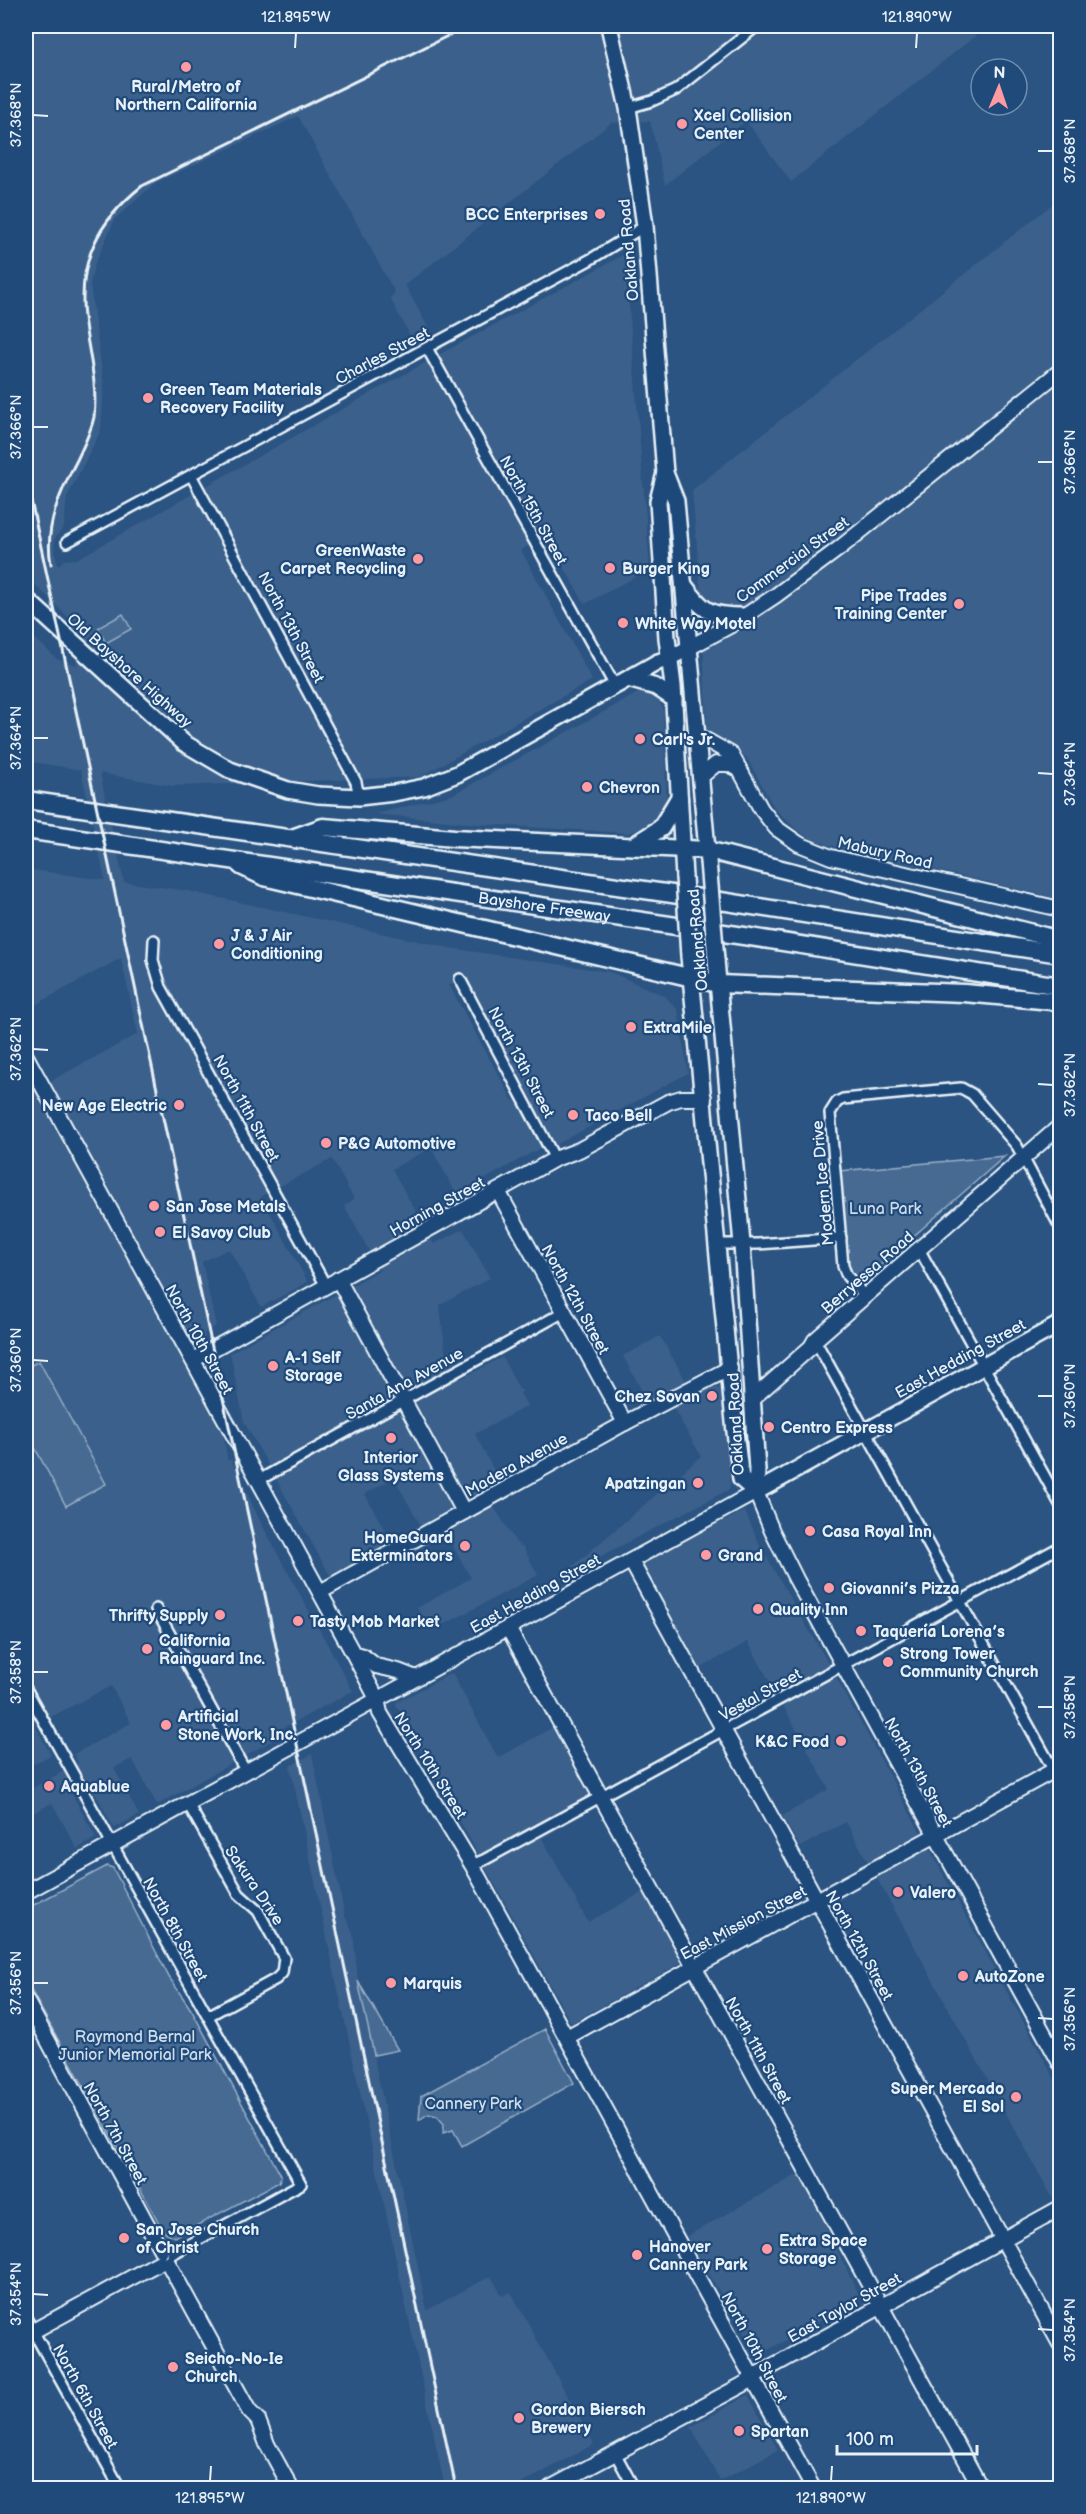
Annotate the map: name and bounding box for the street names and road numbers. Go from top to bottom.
street label: Oakland Road [616,198,643,302]
street label: Charles Street [332,324,433,389]
street label: North 15th Street [495,453,571,569]
street label: Commercial Street [733,513,853,607]
street label: North 13th Street [253,569,328,686]
street label: Old Bayshore Highway [63,610,196,733]
street label: Mabury Road [836,833,934,874]
street label: Oakland Road [685,888,712,992]
street label: Bayshore Freeway [477,889,612,927]
street label: North 13th Street [483,1004,558,1121]
street label: North 11th Street [208,1052,283,1166]
street label: Modern Ice Drive [809,1119,838,1246]
street label: Horning Street [387,1173,489,1241]
street label: Berryessa Road [818,1228,918,1319]
street label: North 12th Street [537,1242,613,1358]
street label: North 10th Street [161,1282,237,1398]
street label: East Hedding Street [892,1316,1029,1403]
street label: Santa Ana Avenue [343,1344,467,1424]
street label: Oakland Road [724,1372,749,1476]
street label: Madera Avenue [462,1429,572,1501]
street label: East Hedding Street [467,1551,604,1638]
street label: Vestal Street [716,1665,805,1726]
street label: North 10th Street [389,1709,470,1823]
street label: North 13th Street [880,1714,956,1831]
street label: Sakura Drive [220,1842,288,1930]
street label: North 8th Street [138,1874,211,1985]
street label: East Mission Street [677,1882,810,1965]
street label: North 12th Street [821,1888,897,2004]
street label: North 11th Street [720,1994,795,2108]
street label: North 7th Street [79,2079,151,2188]
street label: East Taylor Street [785,2269,905,2347]
street label: North 10th Street [717,2289,791,2406]
street label: North 6th Street [48,2341,121,2452]

